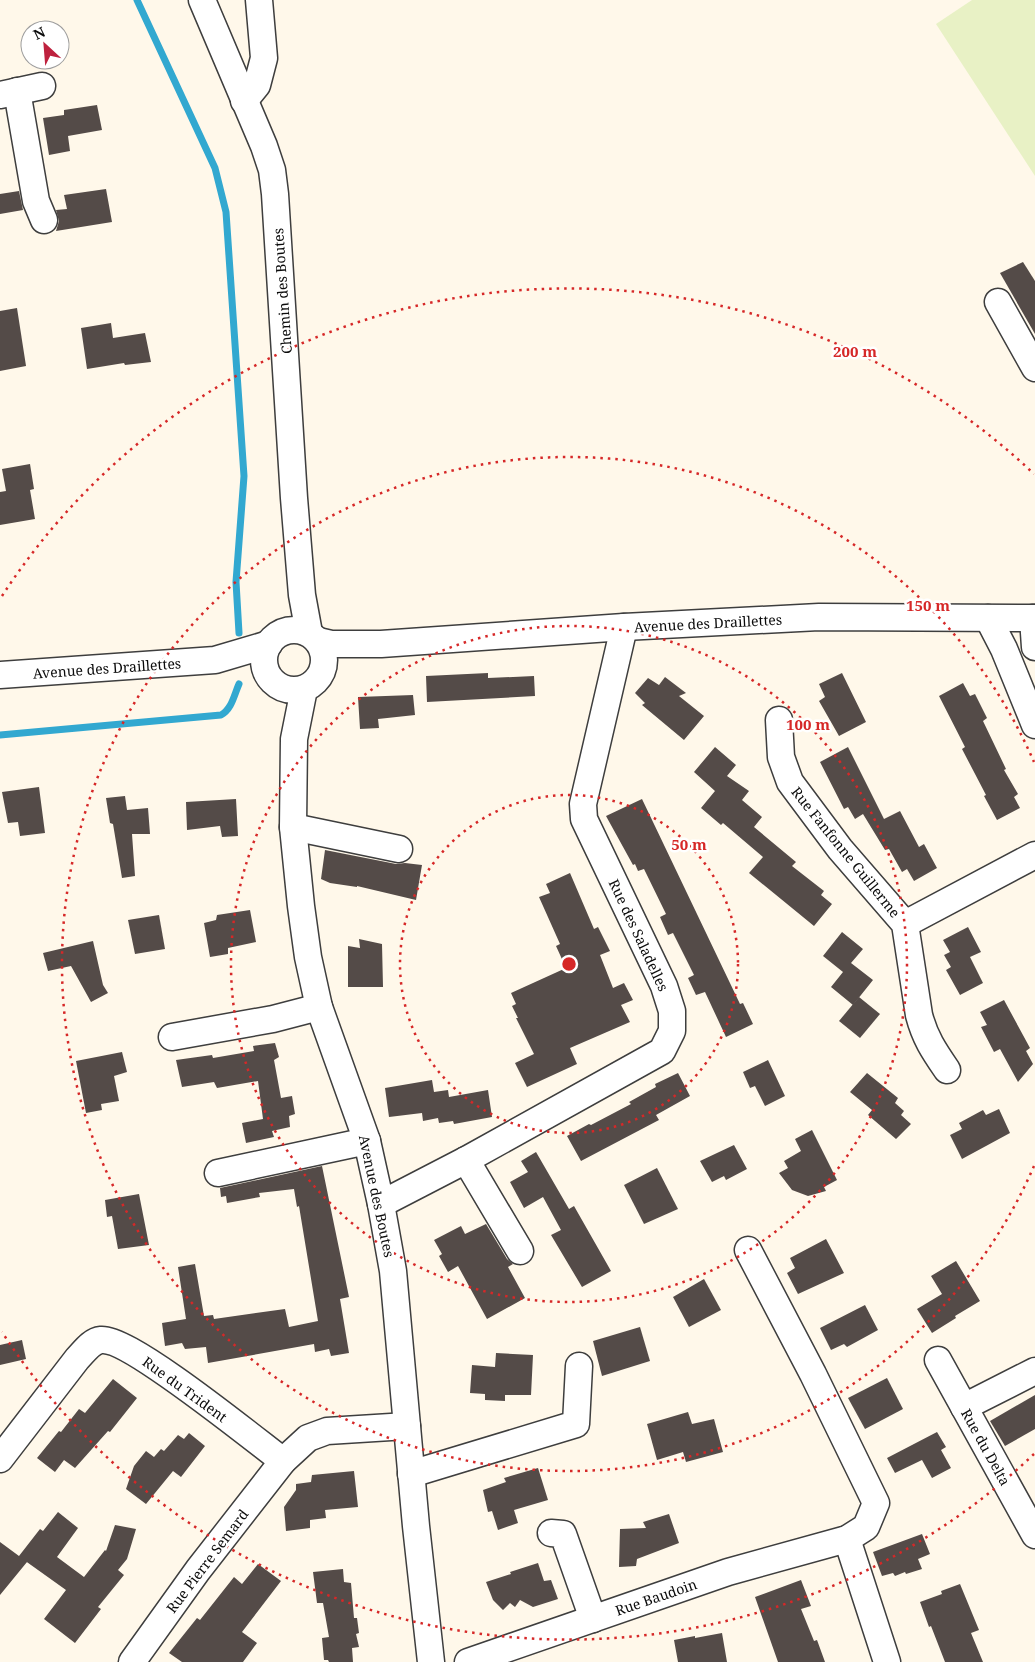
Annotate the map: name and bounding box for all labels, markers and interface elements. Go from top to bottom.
north arrow [20,20,70,70]
text: N [30,22,48,44]
street label: Chemin des Boutes [268,227,296,355]
text: 200 m [833,341,877,361]
text: 150 m [906,595,950,615]
street label: Avenue des Draillettes [633,610,783,636]
street label: Avenue des Draillettes [32,653,182,683]
text: 100 m [786,714,830,734]
street label: Rue Fanfonne Guillerme [787,783,905,921]
text: 50 m [671,834,707,854]
street label: Rue des Saladelles [605,876,673,994]
centre of rings [560,955,578,973]
street label: Avenue des Boutes [355,1133,399,1259]
street label: Rue du Trident [139,1352,231,1426]
street label: Rue du Delta [957,1405,1015,1489]
street label: Rue Pierre Semard [162,1505,253,1617]
street label: Rue Baudoin [613,1574,699,1620]

